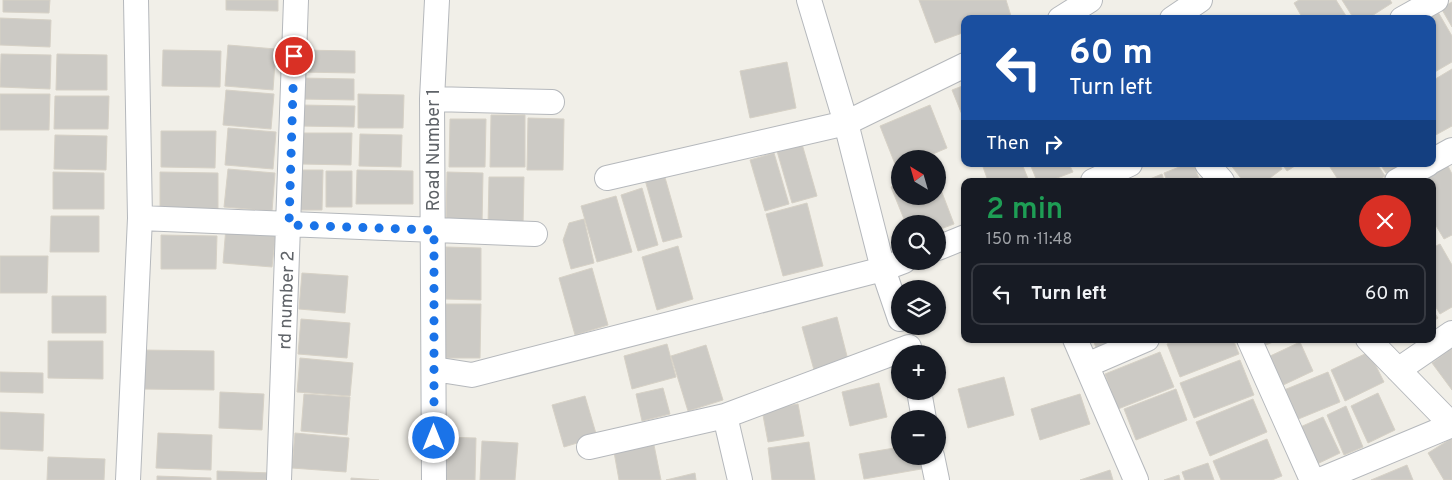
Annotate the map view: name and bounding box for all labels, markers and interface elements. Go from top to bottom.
text: 60 m [1069,32,1153,76]
pin [273,35,315,77]
icon: left [986,35,1051,100]
icon: arrive [280,42,308,70]
text: Turn left [1069,75,1152,102]
street label: Road Number 1 [423,89,446,211]
icon: right [1039,130,1067,158]
text: Then [986,132,1029,156]
north arrow [891,150,946,205]
map controls [891,150,946,465]
text: 2 min [986,192,1063,229]
button: close [1359,195,1411,247]
button: search [891,215,946,270]
text: 150 m · 11:48 [986,230,1072,250]
street label: rd number 2 [274,250,301,350]
button: layers [891,280,946,335]
icon: left [988,280,1016,308]
text: Turn left [1031,282,1107,306]
text: 60 m [1365,282,1409,306]
button: + [891,345,946,400]
button: − [891,410,946,465]
position arrow [407,411,459,463]

